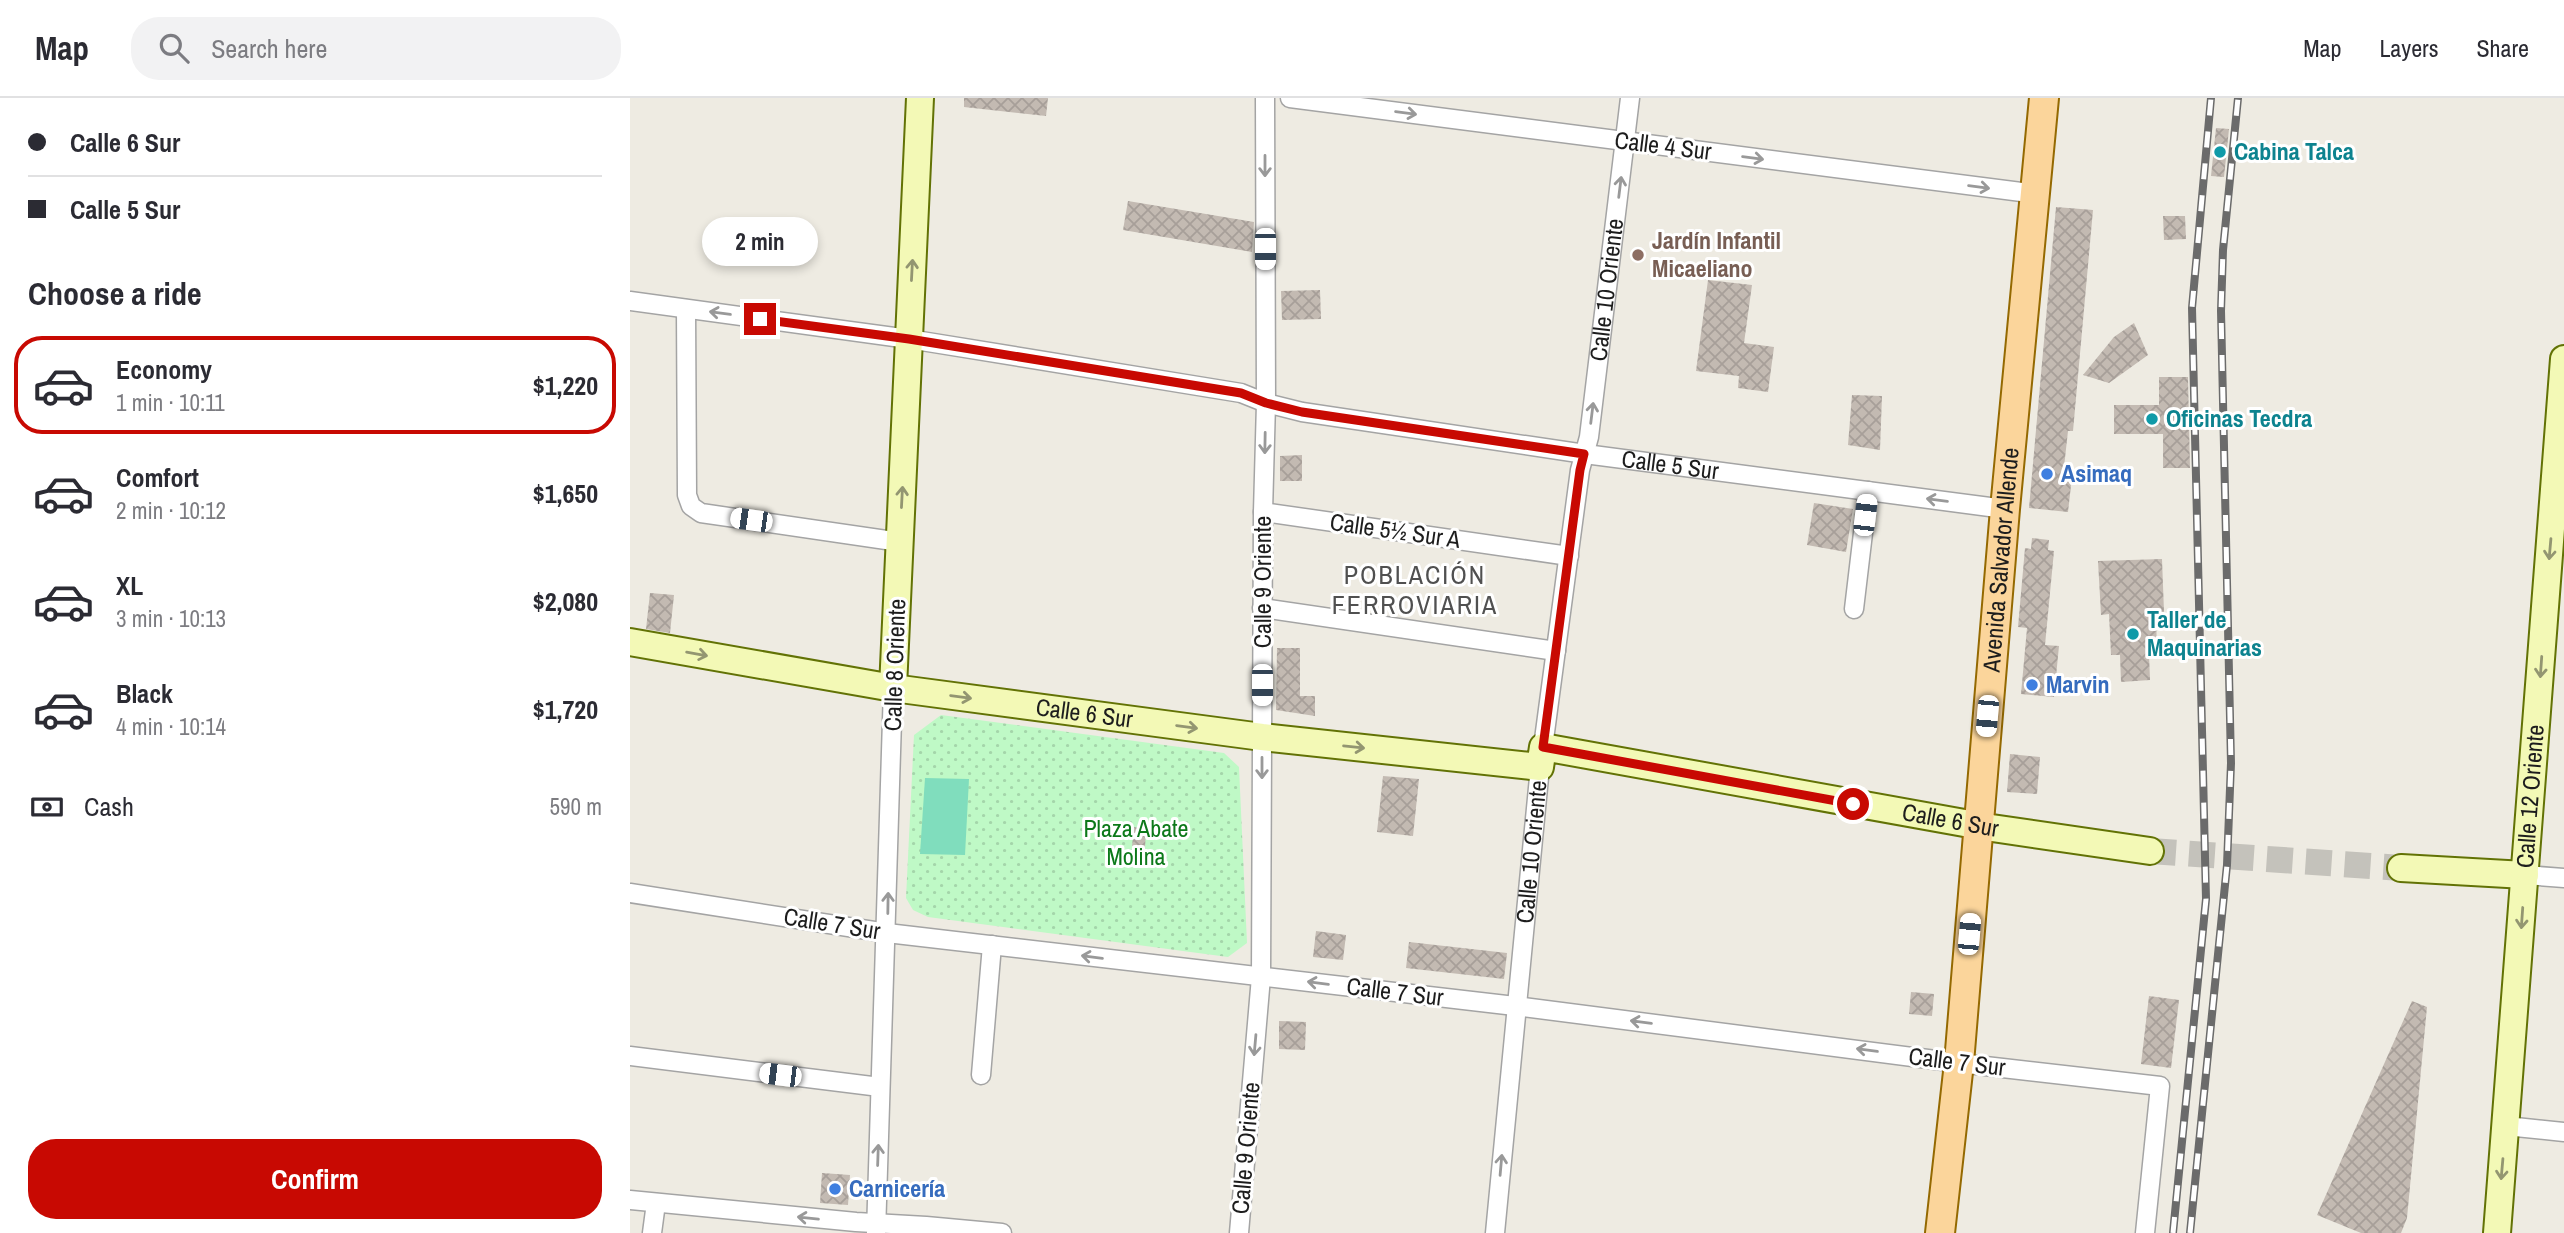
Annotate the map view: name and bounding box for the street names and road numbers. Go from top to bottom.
street label: Calle 4 Sur [1613,123,1714,167]
street label: Calle 10 Oriente [1581,216,1630,363]
street label: Calle 5 Sur [1620,442,1721,486]
street label: Avenida Salvador Allende [1974,446,2026,674]
street label: Calle 5½ Sur A [1328,505,1463,555]
street label: Calle 9 Oriente [1246,516,1278,648]
street label: Calle 8 Oriente [876,598,912,732]
street label: Calle 6 Sur [1034,690,1135,735]
street label: Calle 12 Oriente [2508,723,2551,869]
street label: Calle 10 Oriente [1508,779,1554,925]
street label: Calle 6 Sur [1900,795,2001,844]
street label: Calle 7 Sur [782,900,883,946]
street label: Calle 7 Sur [1345,969,1446,1013]
street label: Calle 7 Sur [1907,1039,2008,1083]
street label: Calle 9 Oriente [1223,1081,1267,1215]

